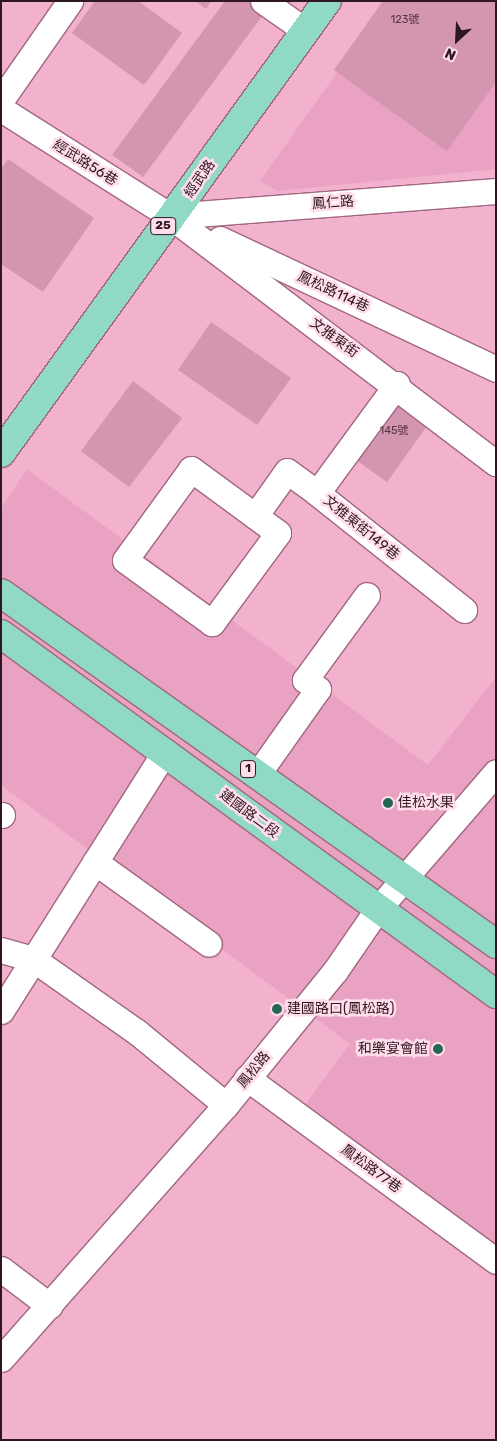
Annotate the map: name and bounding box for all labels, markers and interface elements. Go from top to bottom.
house number: 123號 [391,13,419,27]
north arrow [432,15,482,65]
text: N [442,44,459,64]
street label: 經武路56巷 [50,137,120,189]
street label: 經武路 [181,157,219,201]
street label: 鳳仁路 [311,193,355,213]
road number: 25 [149,217,177,236]
street label: 鳳松路114巷 [295,268,371,316]
street label: 文雅東街 [306,315,362,361]
house number: 145號 [379,424,409,438]
street label: 文雅東街149巷 [320,492,402,564]
road number: 1 [239,760,257,779]
street label: 建國路二段 [216,786,282,842]
place label: 佳松水果 [398,795,454,811]
marker: 佳松水果 [382,797,394,809]
place label: 建國路口(鳳松路) [287,1001,394,1017]
marker: 建國路口(鳳松路) [271,1003,283,1015]
place label: 和樂宴會館 [358,1041,428,1057]
marker: 和樂宴會館 [432,1043,444,1055]
street label: 鳳松路 [234,1048,274,1092]
street label: 鳳松路77巷 [338,1142,404,1196]

